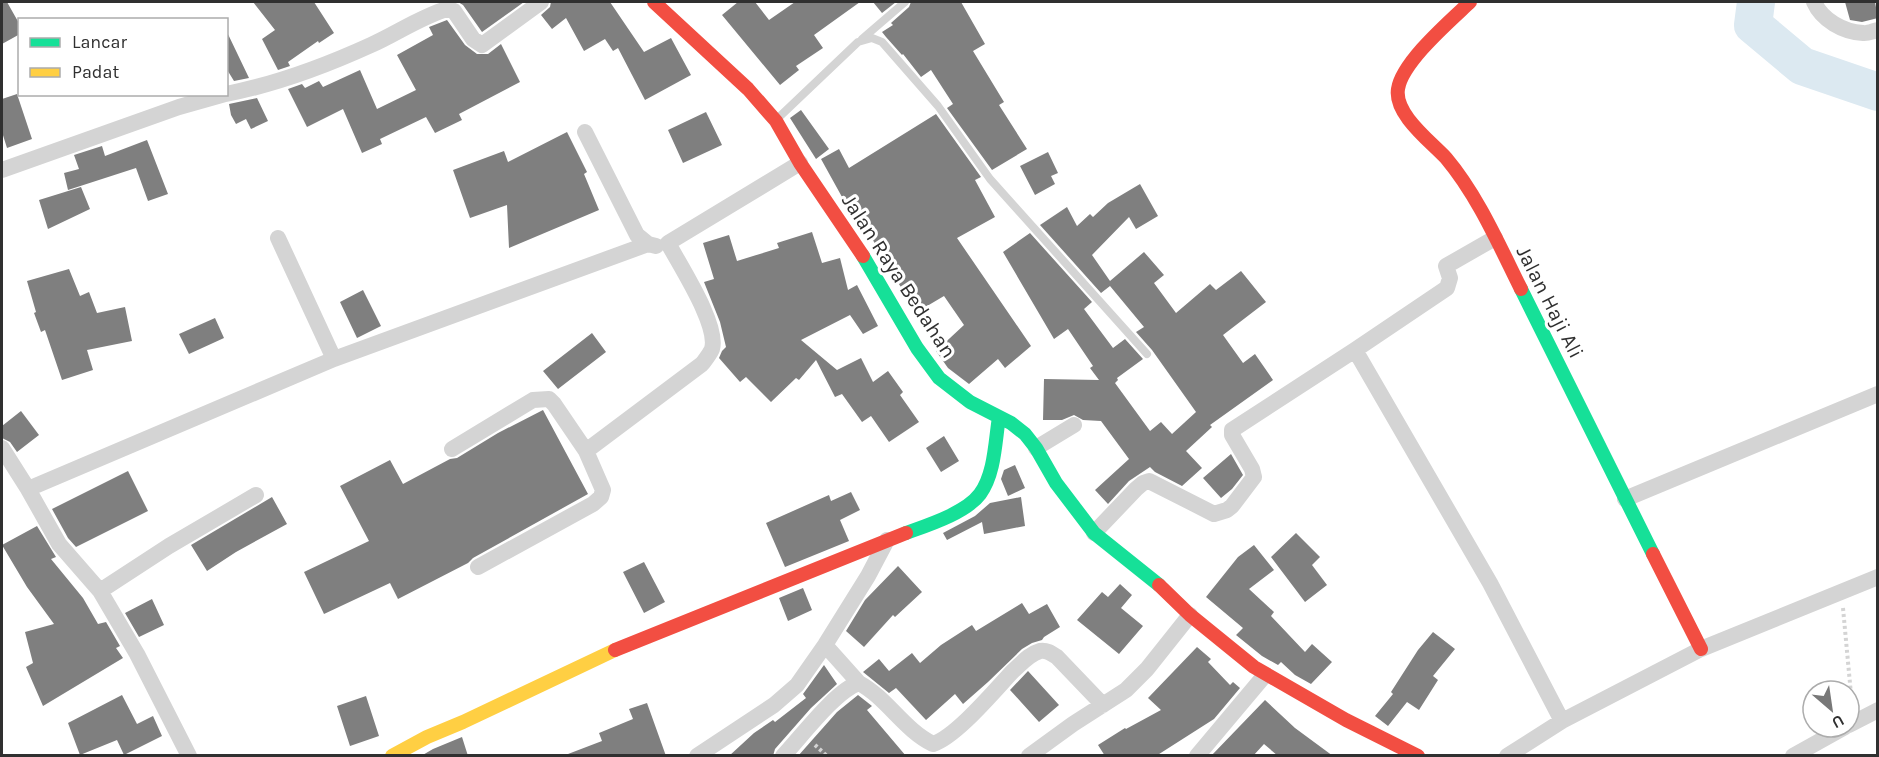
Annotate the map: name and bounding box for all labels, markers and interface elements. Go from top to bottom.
legend [18,18,228,96]
text: Lancar [72,31,127,53]
text: Padat [72,61,119,83]
street label: Jalan Raya Bedahan [837,190,961,362]
street label: Jalan Haji Ali [1511,242,1589,362]
north arrow [1801,679,1861,739]
text: U [1829,711,1847,733]

